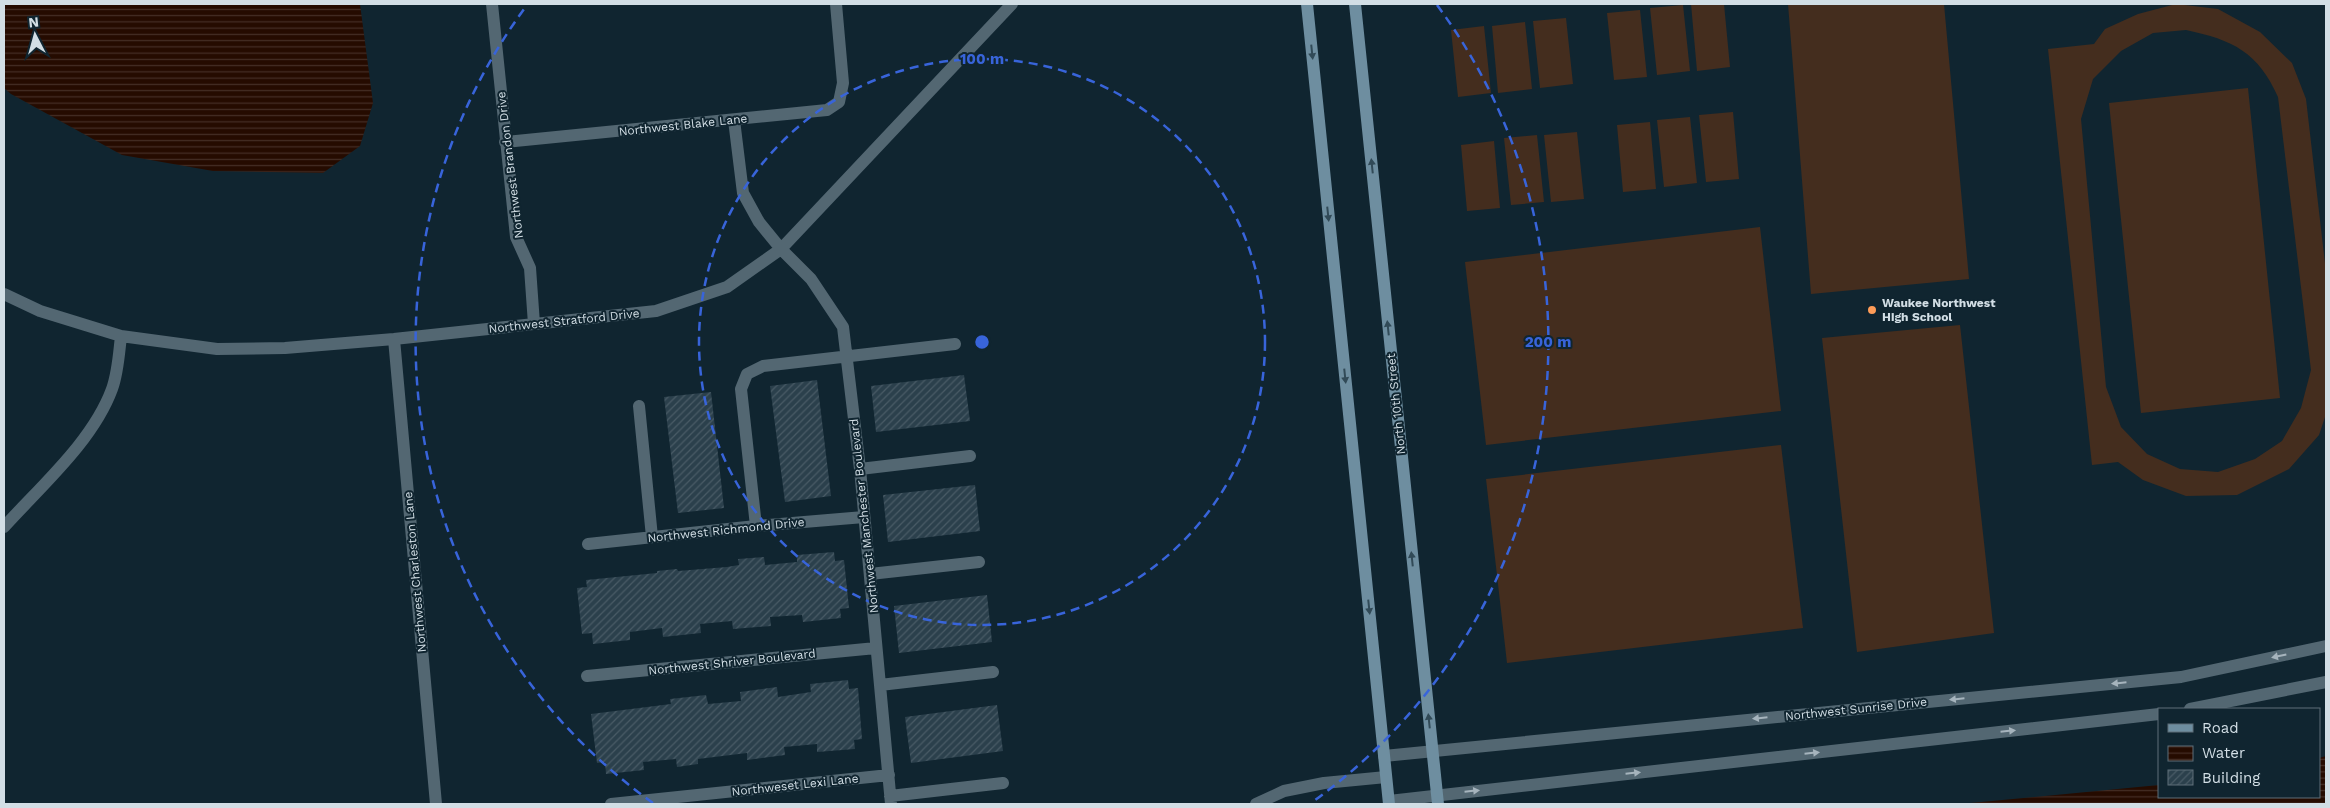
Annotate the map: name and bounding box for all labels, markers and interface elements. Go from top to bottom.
north arrow [10,10,60,60]
text: N [28,14,40,31]
one-way arrow [1308,45,1316,61]
text: 100 m [960,50,1004,68]
street label: Northwest Brandon Drive [494,91,526,239]
street label: Northwest Blake Lane [618,111,748,139]
one-way arrow [1368,158,1376,174]
one-way arrow [1325,206,1333,222]
place label: Waukee Northwest High School [1882,296,1996,324]
marker: Waukee Northwest High School [1866,304,1878,316]
street label: Northwest Stratford Drive [488,306,640,336]
one-way arrow [1384,320,1392,336]
centre of rings [973,333,991,351]
text: 200 m [1525,333,1571,351]
street label: North 10th Street [1384,353,1408,455]
one-way arrow [1341,368,1349,384]
street label: Northwest Manchester Boulevard [847,418,881,614]
street label: Northwest Charleston Lane [401,491,429,653]
street label: Northwest Richmond Drive [647,515,805,545]
one-way arrow [1408,551,1416,567]
one-way arrow [1365,599,1373,615]
street label: Northwest Shriver Boulevard [648,646,816,678]
one-way arrow [2271,652,2286,660]
one-way arrow [2110,679,2126,687]
street label: Northwest Sunrise Drive [1784,695,1928,723]
one-way arrow [1949,695,1965,703]
legend [2158,708,2320,798]
one-way arrow [1425,713,1433,729]
one-way arrow [1752,714,1768,722]
text: Road [2202,719,2239,737]
one-way arrow [2001,726,2017,734]
text: Water [2202,744,2245,762]
one-way arrow [1805,749,1821,757]
one-way arrow [1626,769,1642,777]
text: Building [2202,769,2260,787]
street label: Northweset Lexi Lane [731,771,859,799]
one-way arrow [1464,787,1480,795]

